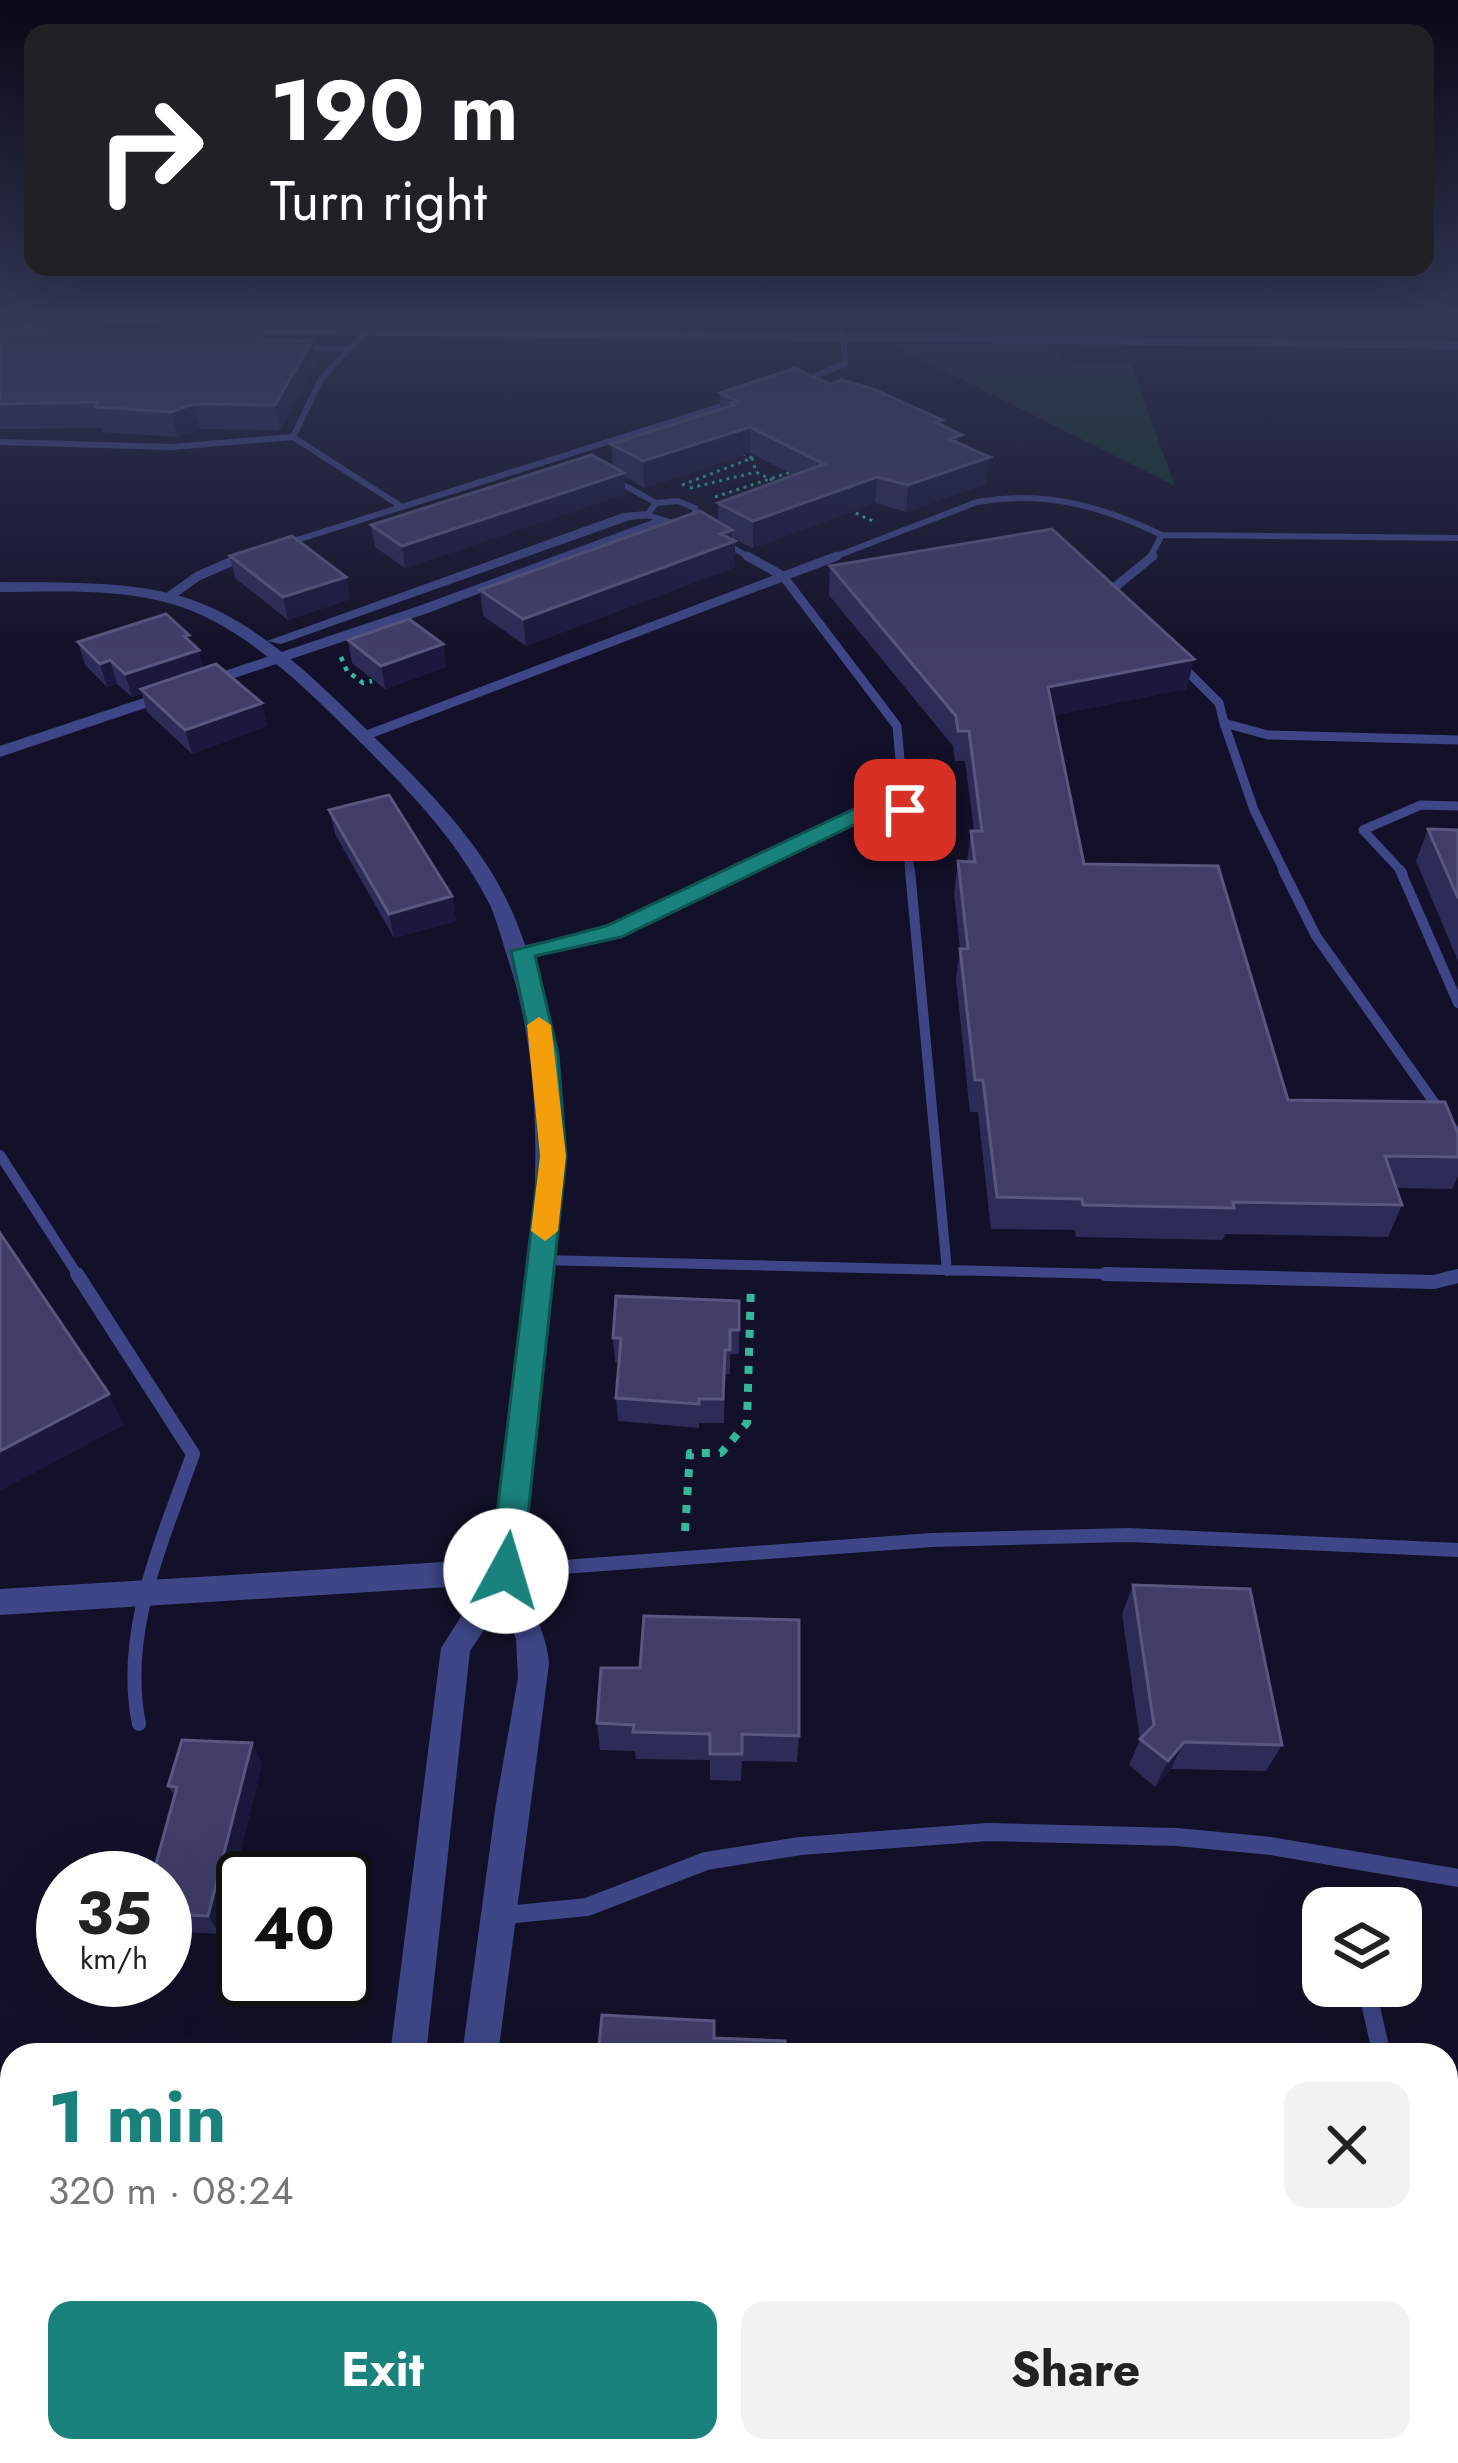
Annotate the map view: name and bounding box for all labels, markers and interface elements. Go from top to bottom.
text: 190 m [270,50,519,172]
icon: right [72,72,228,228]
text: Turn right [270,162,487,240]
pin [854,759,956,861]
icon: arrive [872,777,938,843]
position arrow [443,1508,569,1634]
speed limit sign: 40 [216,1851,372,2007]
text: 35 [76,1870,152,1957]
map controls [1302,1887,1422,2007]
button: layers [1302,1887,1422,2007]
text: km/h [80,1937,148,1980]
text: 1 min [48,2065,227,2169]
button: close [1284,2082,1410,2208]
text: 320 m · 08:24 [48,2162,293,2219]
button: Exit [48,2301,717,2439]
button: Share [741,2301,1410,2439]

